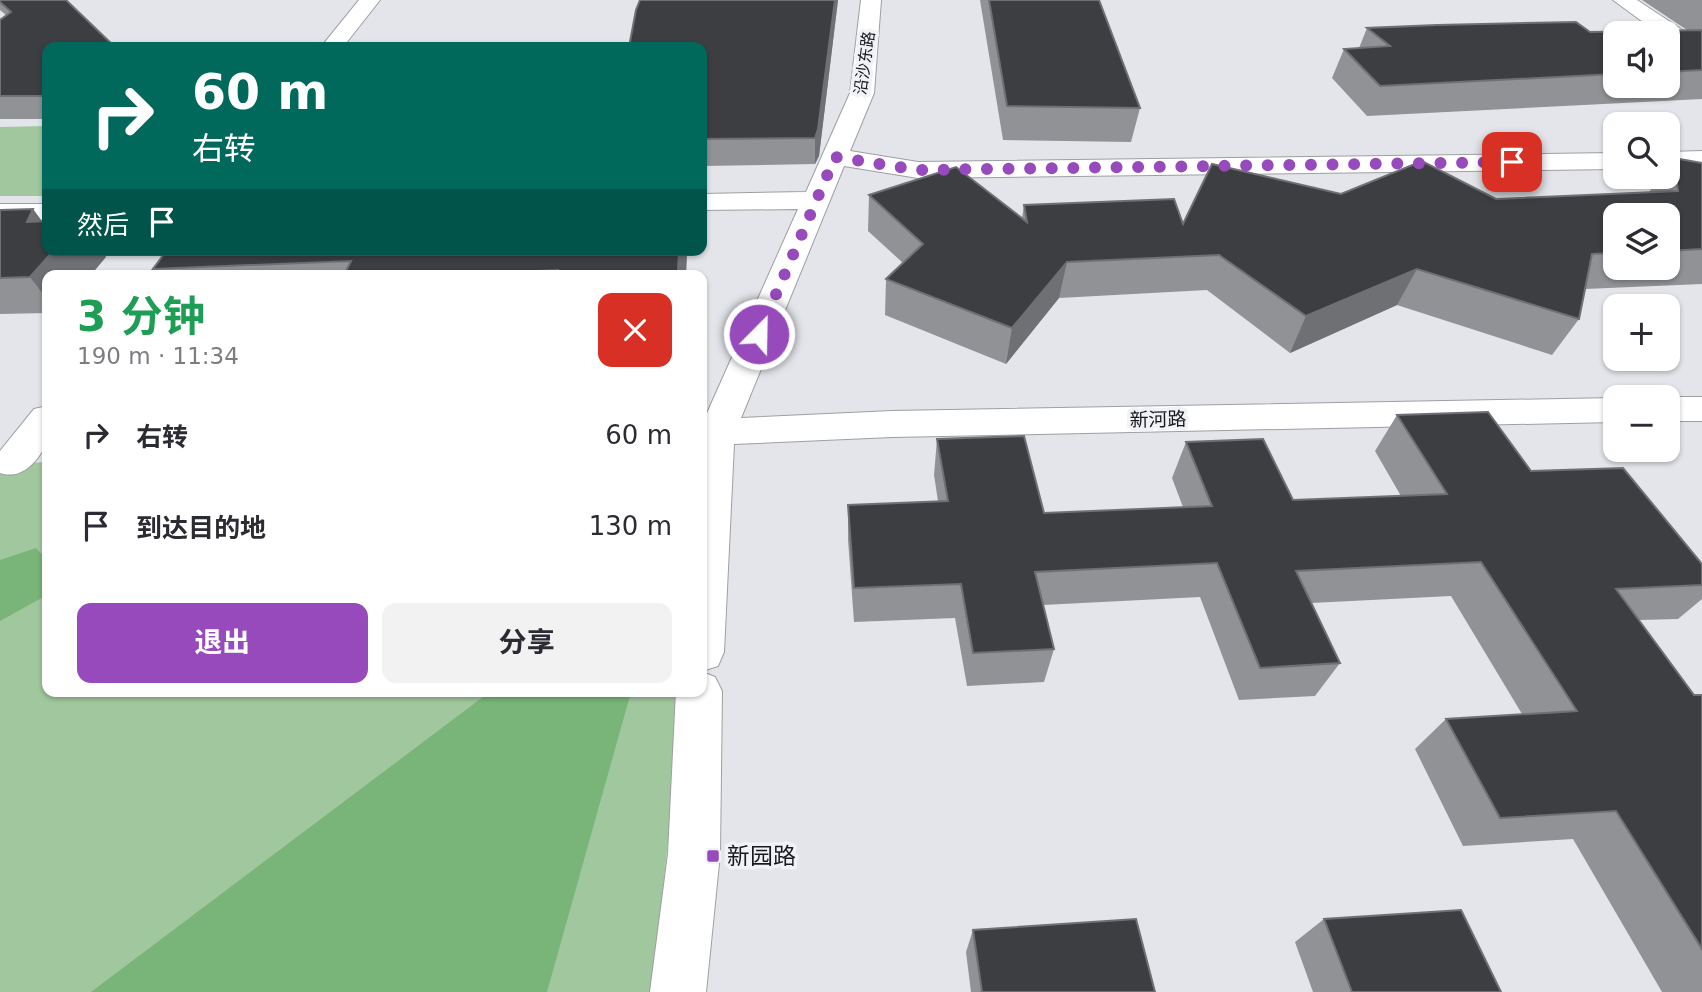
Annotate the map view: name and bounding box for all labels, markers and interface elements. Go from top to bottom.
map controls [1603,21,1680,462]
button: sound [1603,21,1680,98]
street label: 沿沙东路 [851,30,878,96]
text: 60 m [192,64,328,121]
icon: right [77,70,168,161]
button: search [1603,112,1680,189]
text: 右转 [192,130,256,168]
pin [1482,132,1542,192]
icon: arrive [1493,143,1531,181]
icon: arrive [143,203,181,241]
button: layers [1603,203,1680,280]
text: 然后 [77,210,129,240]
text: 3 分钟 [77,292,205,341]
button: close [598,293,672,367]
button: + [1603,294,1680,371]
position arrow [722,297,796,371]
text: 190 m · 11:34 [77,343,239,369]
button: − [1603,385,1680,462]
street label: 新河路 [1129,408,1187,430]
icon: right [77,416,115,454]
text: 60 m [605,420,672,450]
text: 右转 [136,422,188,452]
icon: arrive [77,507,115,545]
text: 130 m [589,511,672,541]
text: 到达目的地 [136,513,266,543]
button: 退出 [77,603,368,683]
button: 分享 [382,603,672,683]
place label: 新园路 [727,843,796,869]
marker: 新园路 [705,848,721,864]

